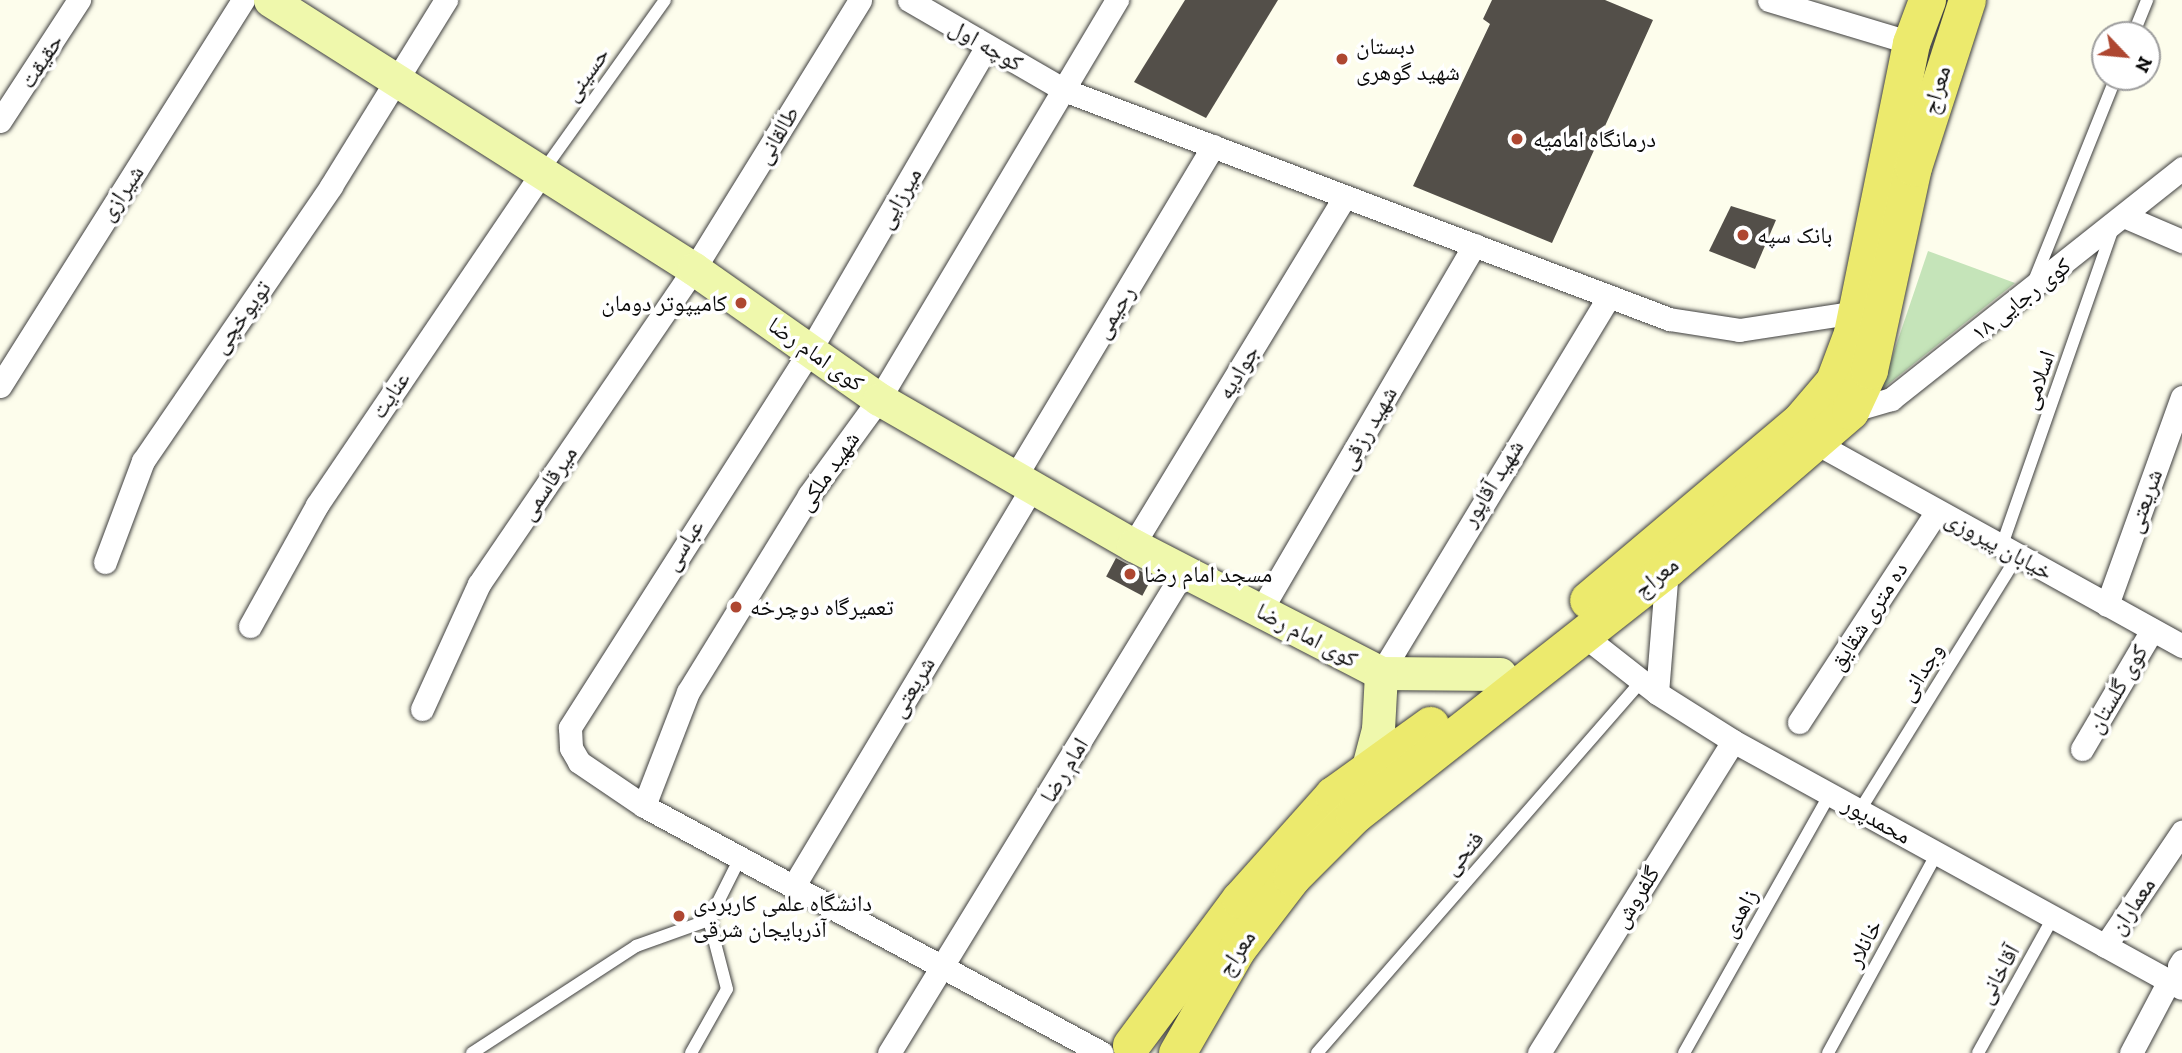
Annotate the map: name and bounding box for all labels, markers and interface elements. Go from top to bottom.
street label: کوچه اول [944,13,1028,77]
north arrow [2091,21,2161,91]
street label: حقیقت [13,29,69,93]
place label: دبستان شهید گوهری [1356,32,1460,86]
street label: حسینی [557,41,615,107]
marker: دبستان شهید گوهری [1334,51,1350,67]
text: N [2130,53,2157,76]
street label: معراج [1916,62,1956,118]
street label: طالقانی [749,101,805,169]
place label: درمانگاه امامیه [1533,125,1656,153]
marker: درمانگاه امامیه [1507,129,1527,149]
street label: شیرازی [92,160,150,226]
street label: میرزایی [871,162,927,234]
place label: بانک سپه [1757,221,1832,249]
marker: بانک سپه [1735,227,1751,243]
street label: کوی رجایی ۱۸ [1966,252,2076,346]
street label: تویوخچی [205,275,277,359]
street label: رحیمی [1087,280,1141,344]
place label: کامیپوتر دومان [601,289,727,317]
marker: کامیپوتر دومان [733,295,749,311]
street label: کوی امام رضا [763,311,869,397]
street label: جوادیه [1211,340,1265,404]
street label: اسلامی [2015,347,2061,413]
street label: عنایت [364,366,416,424]
street label: شهید رزقی [1333,381,1403,475]
street label: شهید ملکی [791,426,865,516]
street label: شهید آقاپور [1455,435,1529,531]
street label: میرقاسمی [513,440,583,526]
street label: شریعتی [2120,465,2168,537]
street label: خیابان پیروزی [1940,504,2058,586]
street label: عباسی [657,514,709,576]
street label: معراج [1628,551,1684,603]
street label: ده متری شقایق [1823,556,1913,676]
place label: مسجد امام رضا [1144,560,1272,588]
marker: مسجد امام رضا [1122,566,1138,582]
place label: تعمیرگاه دوچرخه [750,593,894,621]
street label: کوی امام رضا [1252,597,1362,673]
marker: تعمیرگاه دوچرخه [728,599,744,615]
street label: وجدانی [1892,638,1950,706]
street label: کوی گلستان [2081,640,2153,738]
street label: شریعتی [883,652,941,722]
street label: امام رضا [1034,732,1094,808]
street label: محمدپور [1838,790,1916,850]
street label: فتحی [1436,825,1490,881]
street label: گلفروش [1606,861,1666,933]
street label: معماران [2103,872,2161,940]
street label: زاهدی [1715,884,1763,942]
place label: دانشگاه علمی کاربردی آذربایجان شرقی [693,889,872,943]
marker: دانشگاه علمی کاربردی آذربایجان شرقی [671,908,687,924]
street label: خانلار [1840,915,1888,971]
street label: معراج [1211,925,1261,981]
street label: آقاخانی [1971,940,2025,1008]

